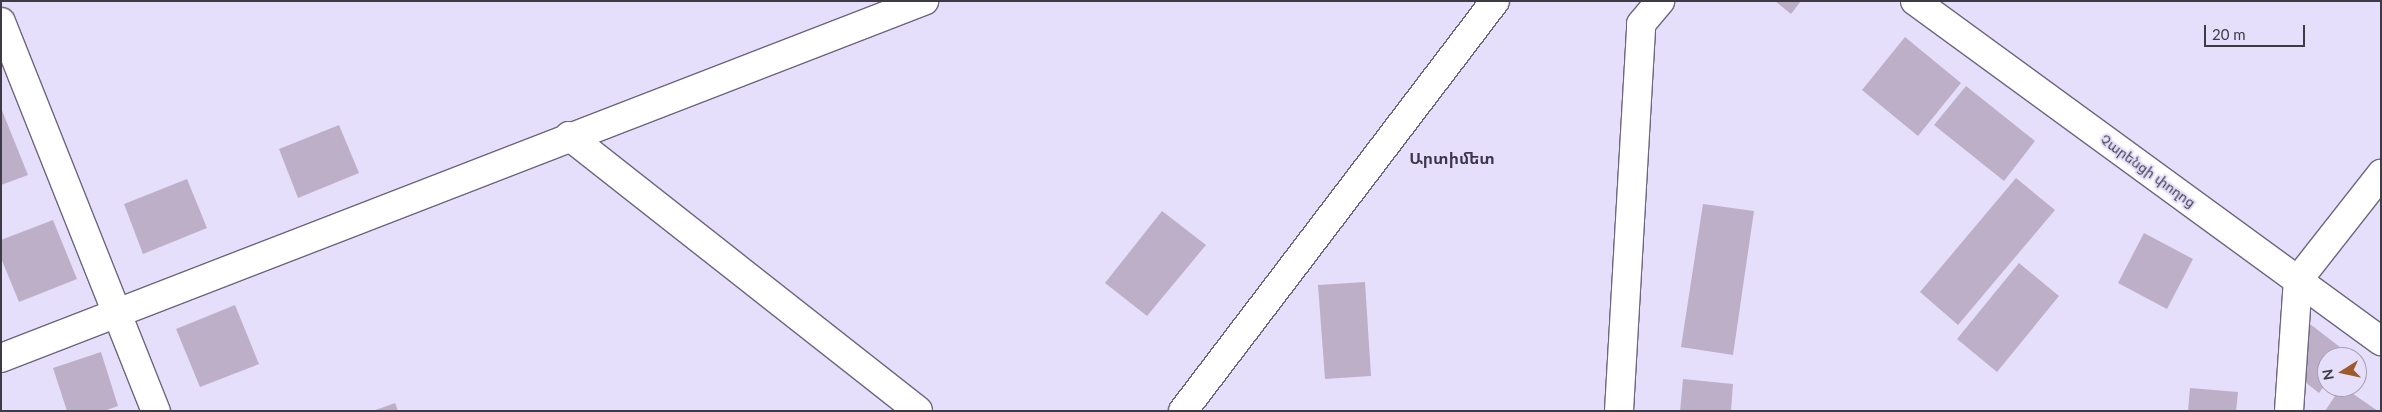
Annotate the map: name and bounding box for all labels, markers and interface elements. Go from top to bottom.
scale bar [2207,15,2308,47]
text: 20 m [2212,25,2246,43]
street label: Չարենցի փողոց [2097,131,2199,211]
district label: Արտիմետ [1409,148,1495,168]
north arrow [2317,347,2367,397]
text: N [2318,368,2337,381]

